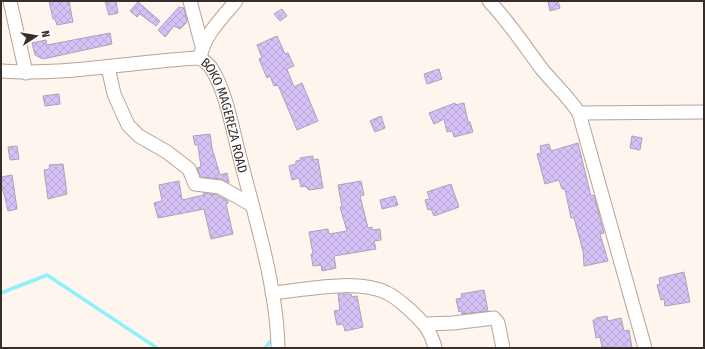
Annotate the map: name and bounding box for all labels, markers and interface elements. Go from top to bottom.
north arrow [16,16,56,56]
text: N [38,29,52,39]
street label: BOKO MAGEREZA ROAD [198,55,251,174]

